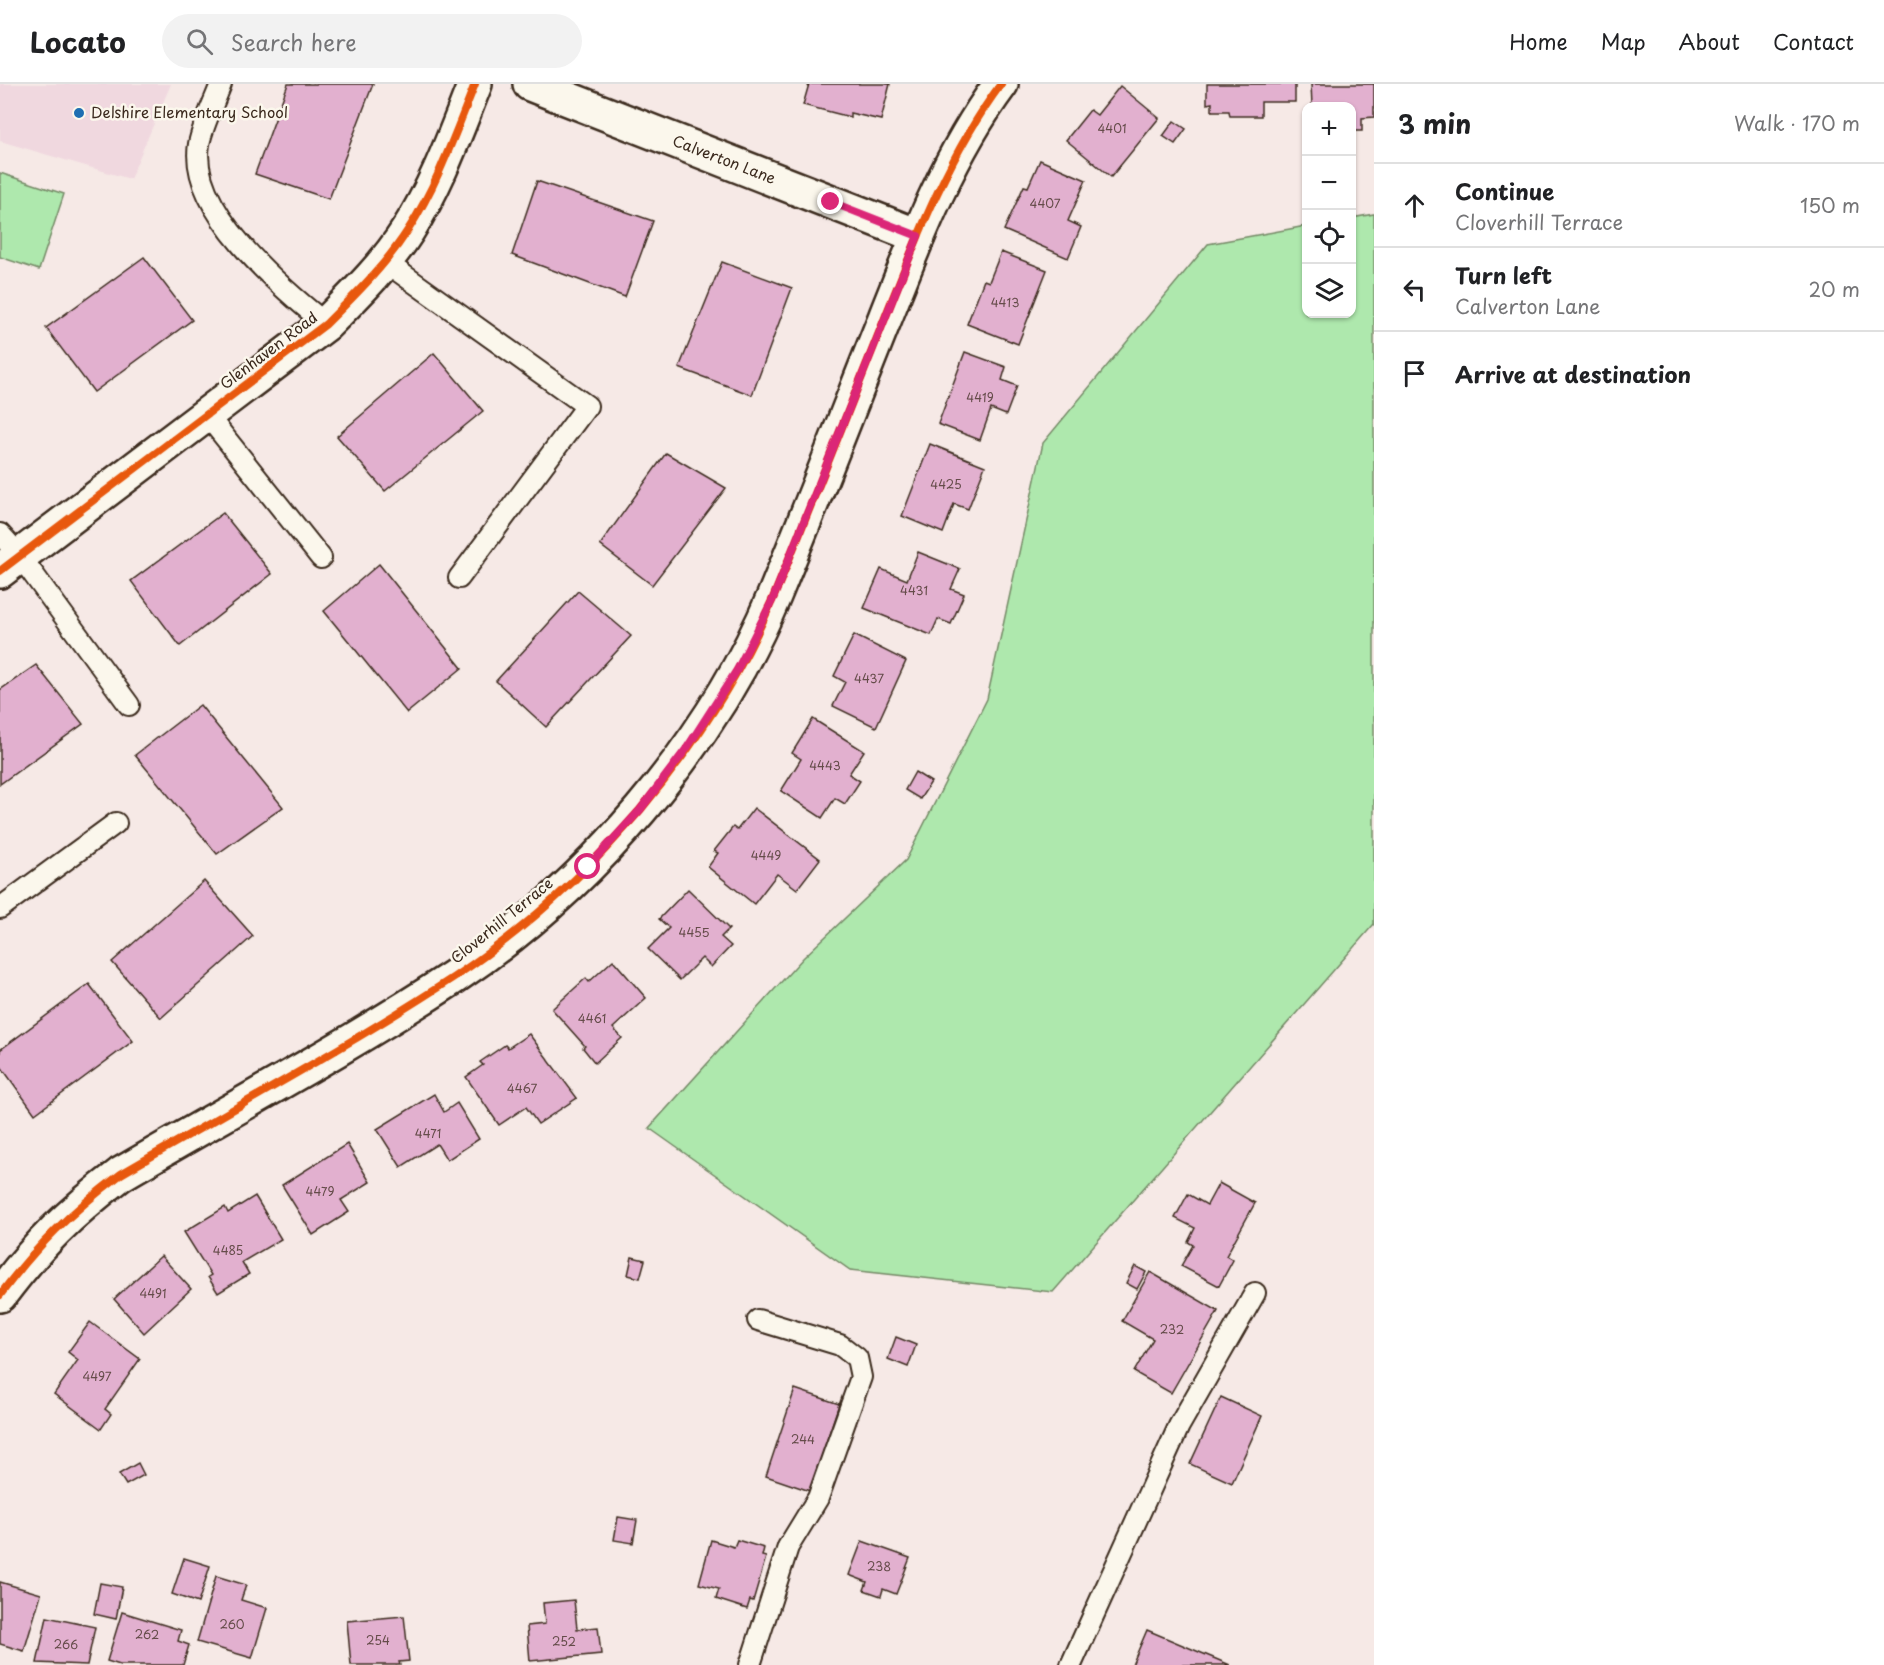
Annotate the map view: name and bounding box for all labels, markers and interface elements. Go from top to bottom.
search box [162,14,582,68]
text: Locato [30,20,126,63]
icon: search [183,25,216,58]
text: Search here [231,25,357,58]
text: Home [1509,25,1568,57]
text: Map [1601,25,1646,57]
text: About [1679,25,1740,57]
text: Contact [1773,25,1854,57]
place label: Delshire Elementary School [91,100,288,123]
map controls [1302,102,1356,318]
button: + [1302,102,1356,156]
text: 3 min [1398,104,1471,143]
marker: Delshire Elementary School [72,106,86,120]
text: Walk · 170 m [1734,108,1860,138]
house number: 4401 [1097,119,1127,137]
street label: Calverton Lane [669,128,780,189]
button: − [1302,156,1356,210]
text: Continue [1455,174,1554,207]
route end [817,188,843,214]
icon: ahead [1398,189,1431,222]
text: 150 m [1800,190,1860,220]
house number: 4407 [1029,194,1061,212]
text: Cloverhill Terrace [1455,207,1623,237]
button: locate [1302,210,1356,264]
text: Turn left [1455,258,1552,291]
button: layers [1302,264,1356,318]
icon: left [1398,273,1431,306]
text: 20 m [1808,274,1860,304]
text: Calverton Lane [1455,291,1601,321]
house number: 4413 [991,293,1019,311]
street label: Glenhaven Road [214,305,322,394]
icon: arrive [1398,357,1431,390]
text: Arrive at destination [1455,357,1691,390]
house number: 4419 [966,388,994,406]
house number: 4425 [930,475,962,493]
house number: 4431 [900,581,928,599]
house number: 4437 [854,669,884,687]
house number: 4443 [809,756,841,774]
house number: 4449 [751,846,781,864]
route start [574,853,600,879]
street label: Cloverhill Terrace [445,871,557,968]
house number: 4455 [679,923,709,941]
house number: 4461 [578,1009,606,1027]
house number: 4467 [507,1079,537,1097]
house number: 4471 [415,1124,441,1142]
house number: 4479 [305,1182,335,1200]
house number: 4485 [213,1241,243,1259]
house number: 4491 [139,1284,167,1302]
house number: 232 [1160,1320,1184,1338]
house number: 4497 [82,1367,112,1385]
house number: 244 [791,1430,815,1448]
house number: 238 [867,1557,891,1575]
house number: 260 [219,1615,245,1633]
house number: 262 [135,1625,159,1643]
house number: 254 [366,1631,390,1649]
house number: 252 [552,1632,576,1650]
house number: 266 [54,1635,78,1653]

